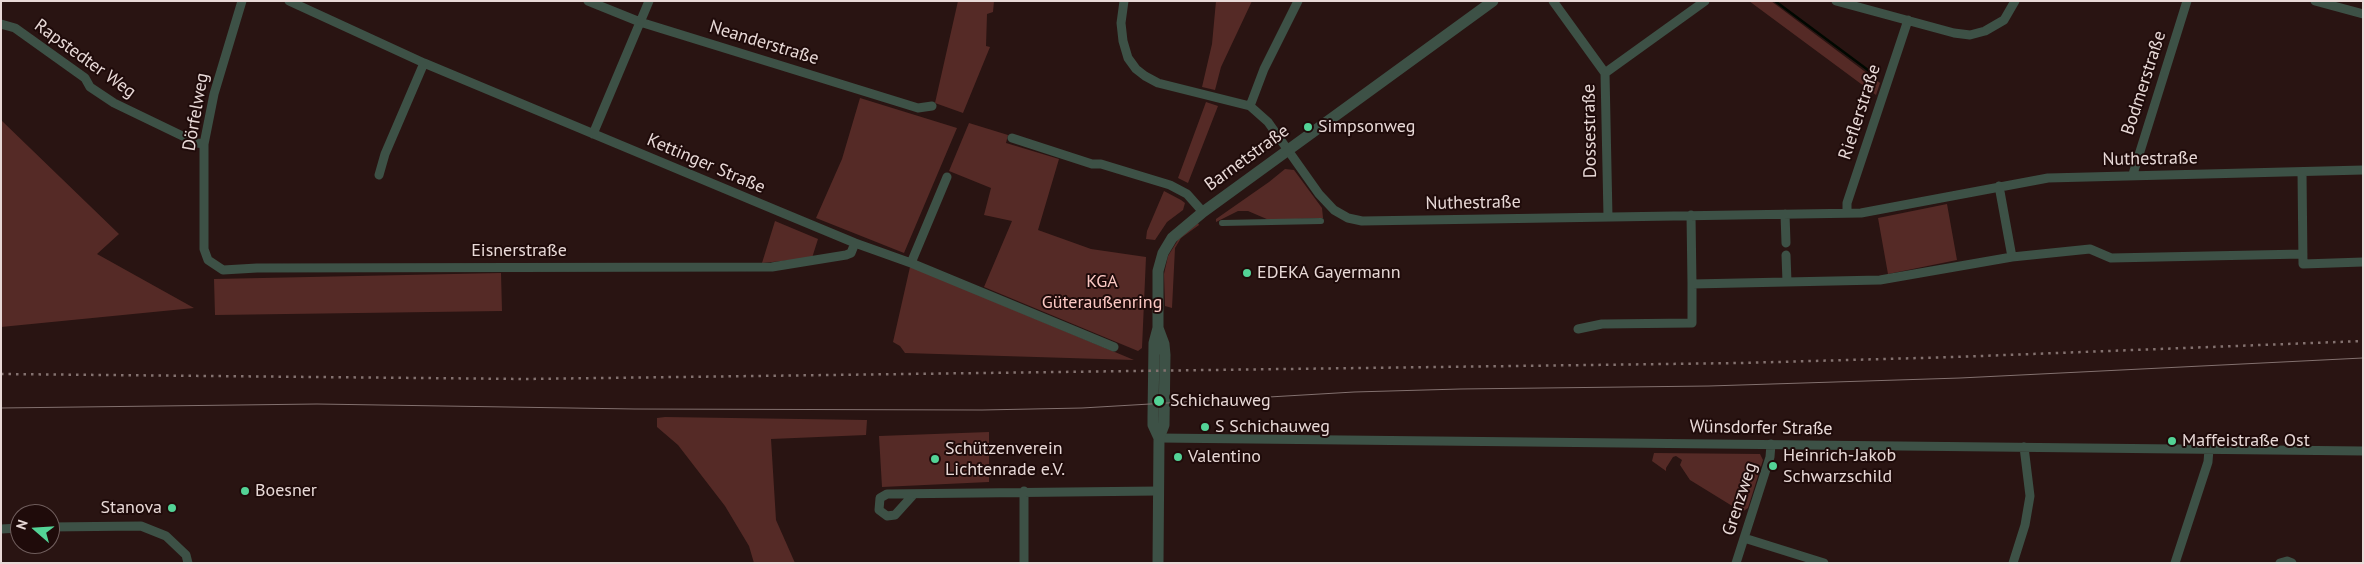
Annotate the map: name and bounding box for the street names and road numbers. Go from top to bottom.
street label: Rapstedter Weg [30,15,140,103]
street label: Neanderstraße [707,16,821,70]
street label: Bodmerstraße [2117,28,2171,138]
street label: Rieflerstraße [1834,62,1886,162]
street label: Dörfelweg [178,71,214,153]
street label: Dossestraße [1578,84,1602,178]
street label: Barnetstraße [1201,120,1293,196]
street label: Kettinger Straße [644,129,768,199]
street label: Nuthestraße [2102,147,2198,171]
street label: Nuthestraße [1425,191,1521,215]
street label: Eisnerstraße [471,240,567,262]
street label: Wünsdorfer Straße [1689,416,1833,440]
street label: Grenzweg [1718,460,1762,538]

